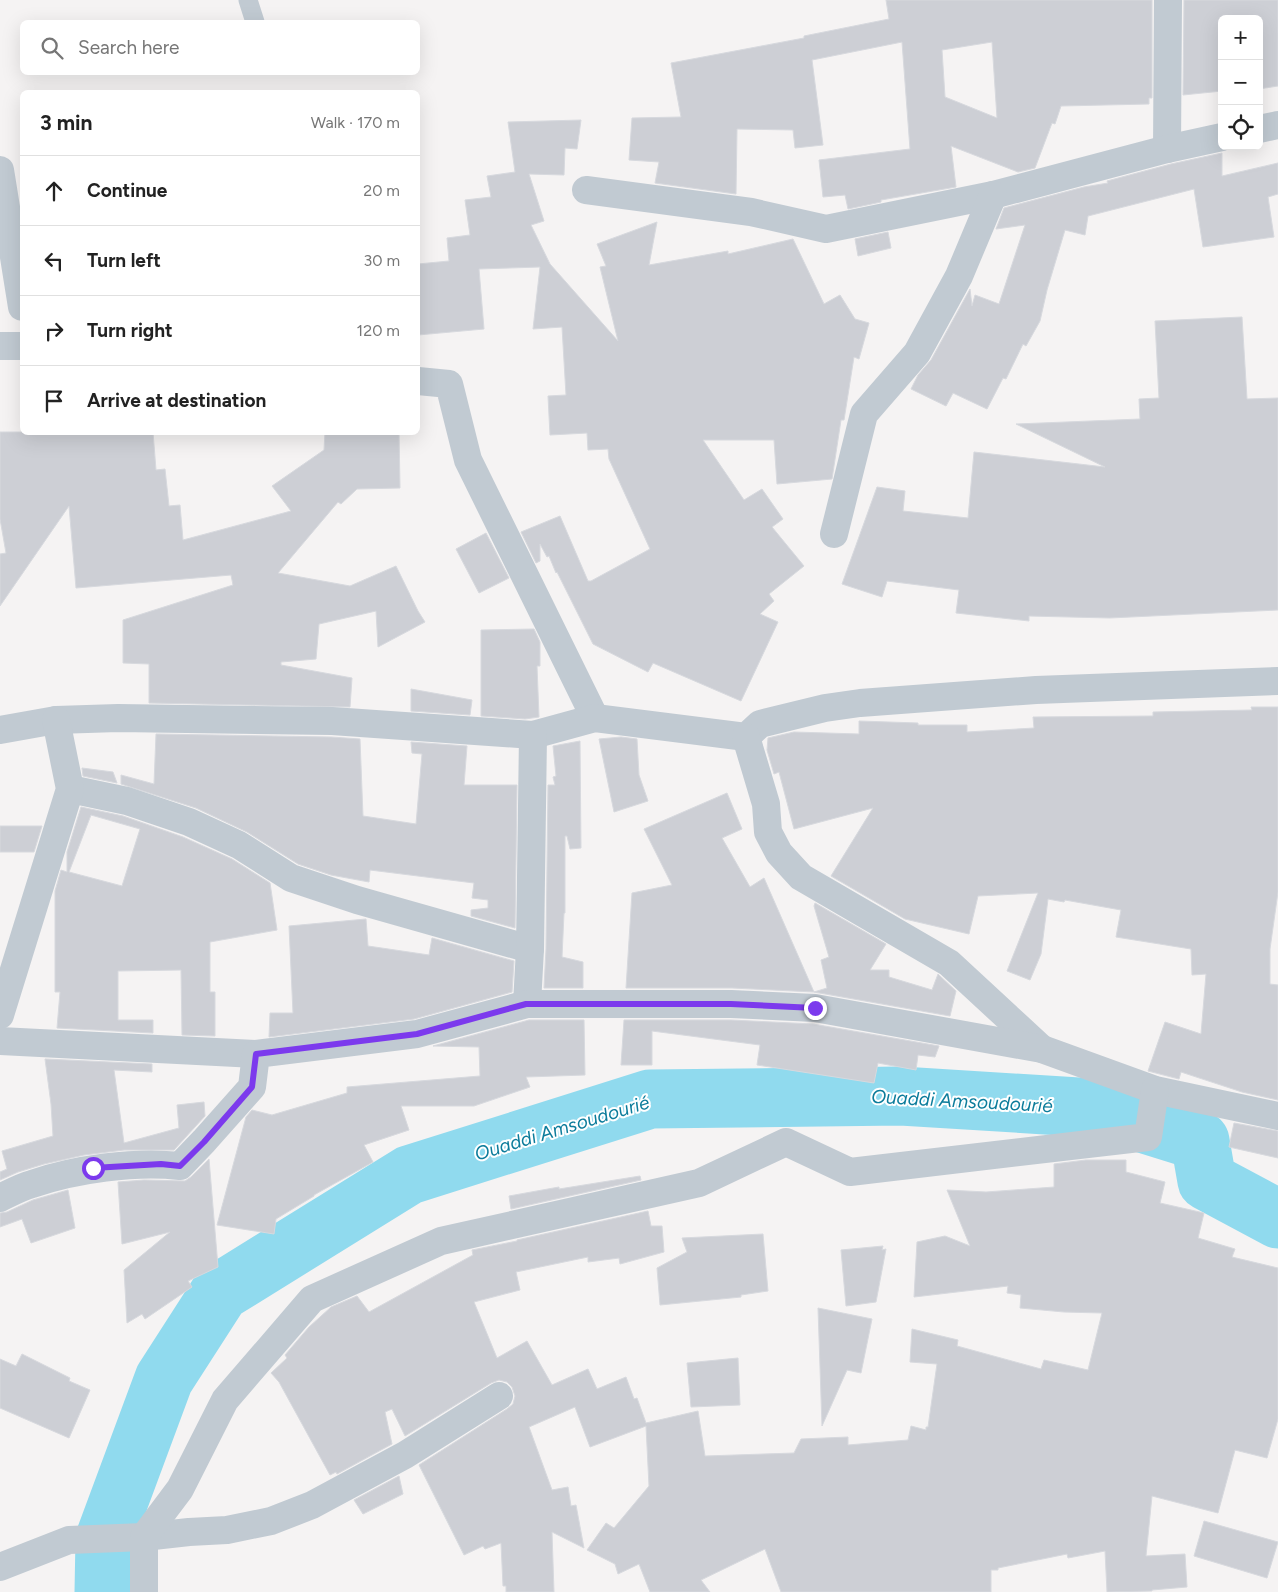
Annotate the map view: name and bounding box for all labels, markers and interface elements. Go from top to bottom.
map controls [1218,15,1263,150]
button: + [1218,15,1263,60]
search box [20,20,420,75]
icon: search [38,34,66,62]
text: Search here [78,36,180,59]
button: − [1218,60,1263,105]
button: locate [1218,105,1263,150]
text: 3 min [40,110,92,135]
text: Walk · 170 m [311,113,400,132]
icon: ahead [40,177,68,205]
text: Continue [87,179,167,202]
text: 20 m [363,181,400,200]
icon: left [40,247,68,275]
text: Turn left [87,249,161,272]
text: 30 m [363,251,400,270]
icon: right [40,317,68,345]
text: Turn right [87,319,173,342]
text: 120 m [357,321,400,340]
icon: arrive [40,387,68,415]
text: Arrive at destination [87,389,266,412]
route end [804,997,827,1020]
water label: Ouaddi Amsoudourié [871,1085,1054,1117]
water label: Ouaddi Amsoudourié [472,1090,653,1166]
route start [82,1157,105,1180]

